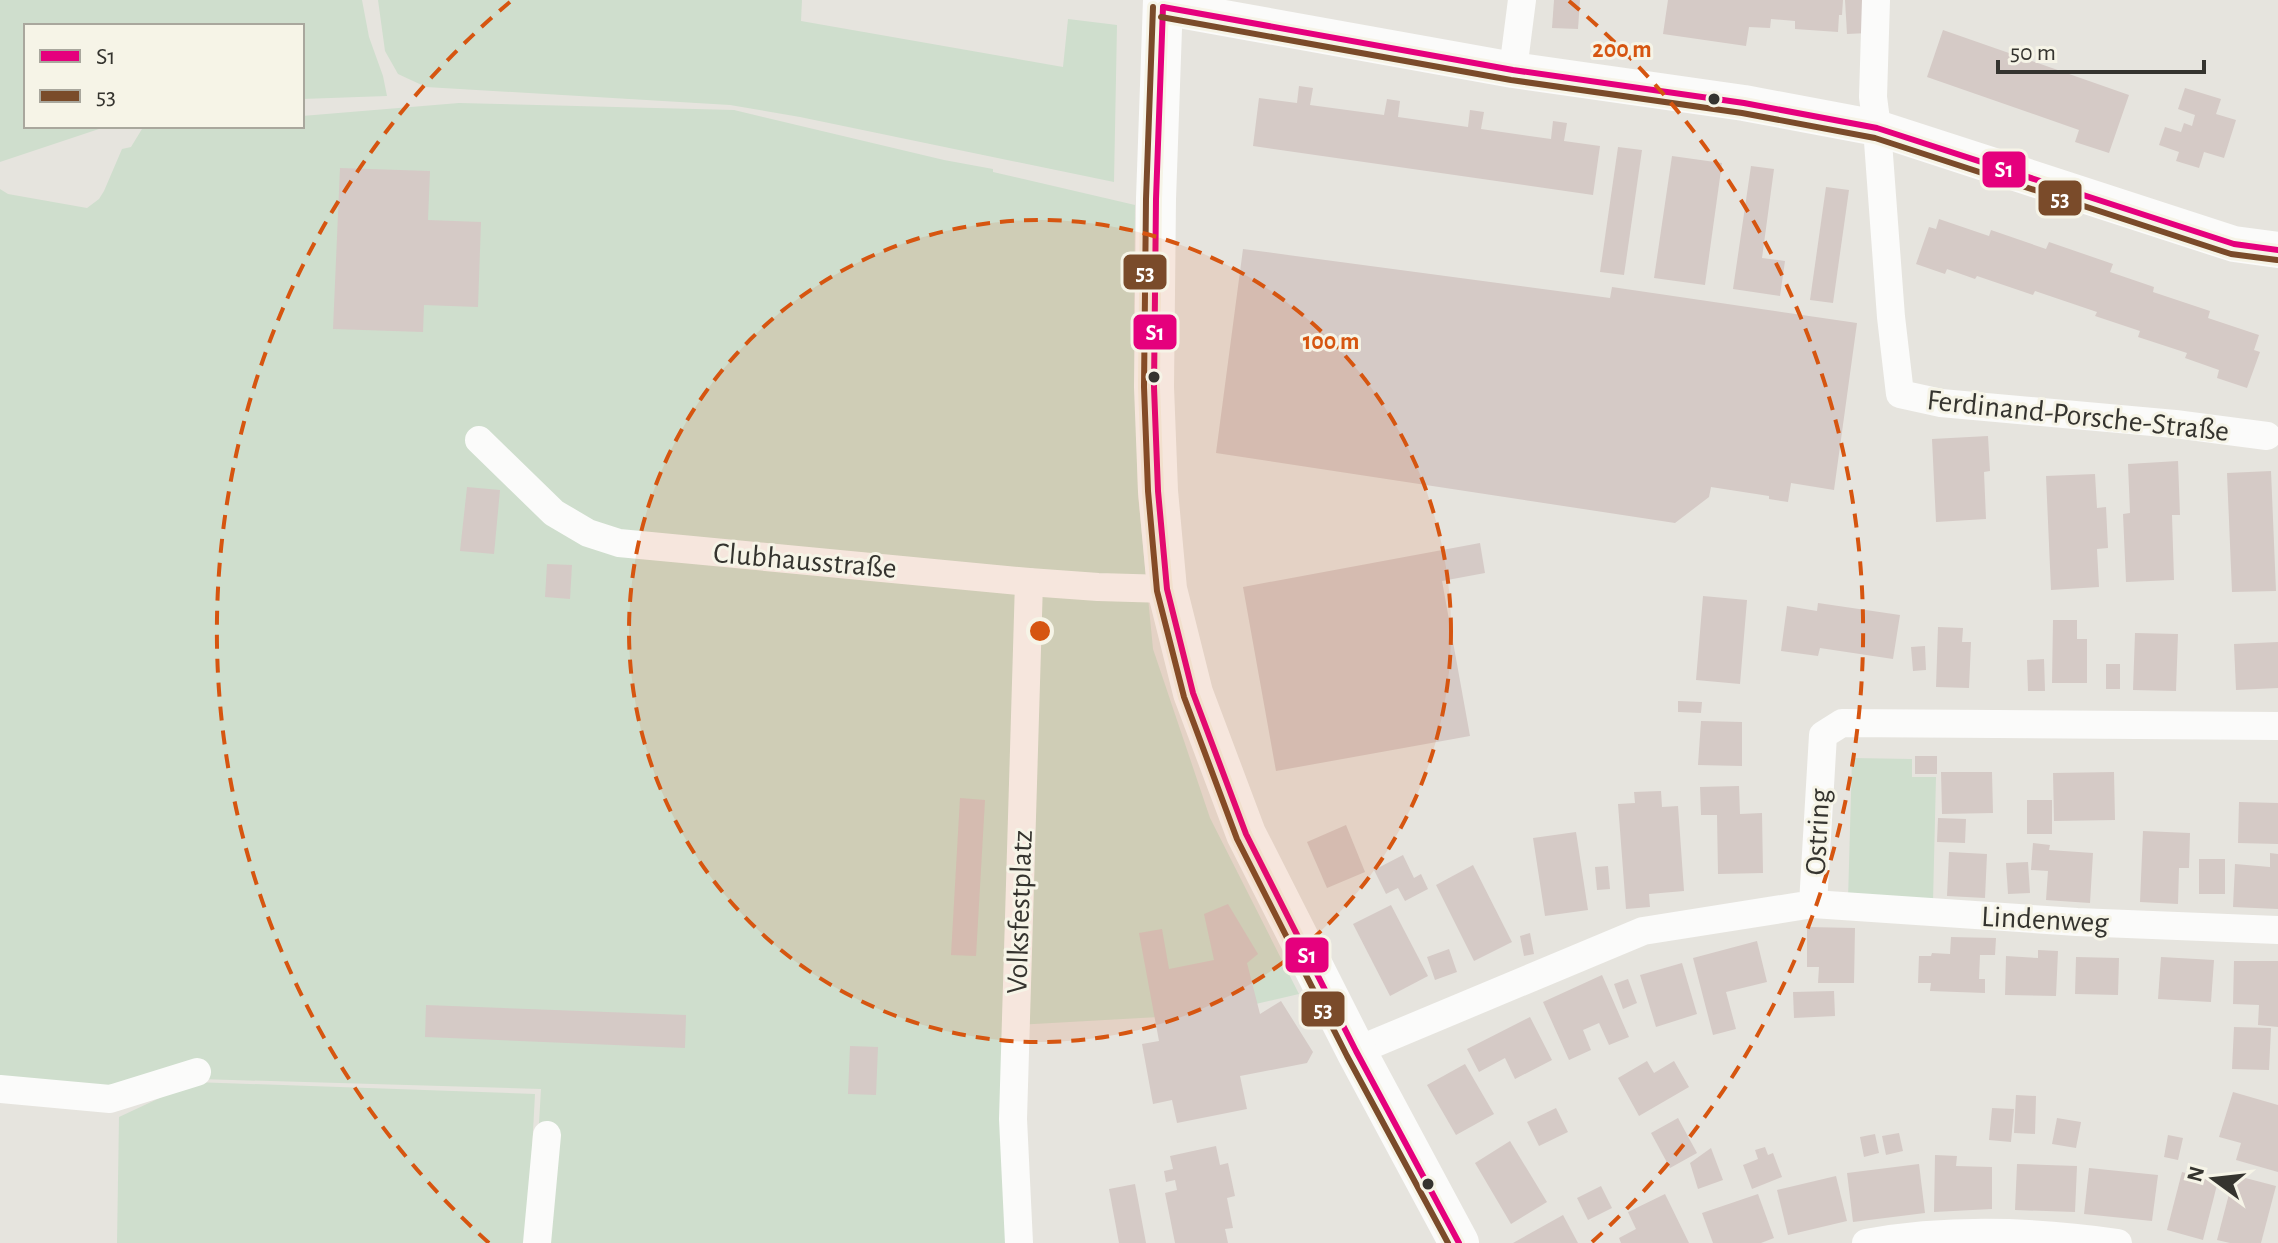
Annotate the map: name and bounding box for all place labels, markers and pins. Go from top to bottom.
unlabelled marker [1706,91,1722,107]
unlabelled marker [1146,369,1162,385]
centre of rings [1026,617,1054,645]
unlabelled marker [1420,1176,1436,1192]

